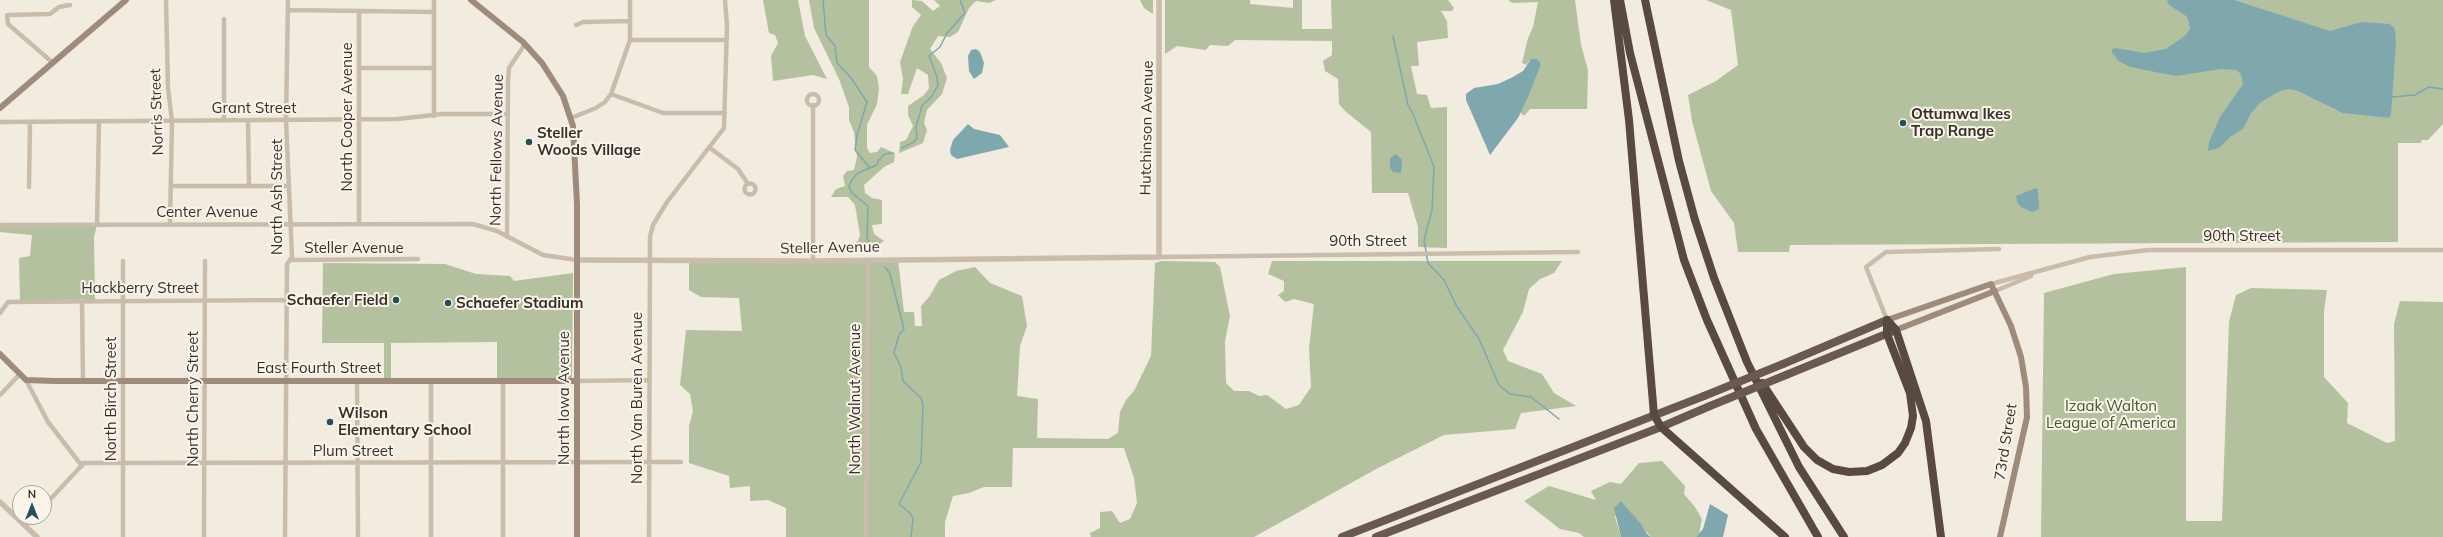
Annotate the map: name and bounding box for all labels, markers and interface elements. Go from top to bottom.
street label: North Cooper Avenue [338,42,356,192]
street label: Hutchinson Avenue [1137,60,1157,196]
street label: Norris Street [146,68,168,156]
street label: North Fellows Avenue [487,74,507,226]
street label: Grant Street [212,99,296,117]
place label: Ottumwa Ikes Trap Range [1911,105,2011,140]
marker: Ottumwa Ikes Trap Range [1898,118,1908,128]
place label: Steller Woods Village [537,124,641,159]
marker: Steller Woods Village [524,137,534,147]
street label: North Ash Street [268,139,286,255]
street label: Center Avenue [156,203,258,221]
street label: 90th Street [2203,227,2281,245]
street label: 90th Street [1329,232,1407,250]
street label: Steller Avenue [780,238,880,258]
street label: Steller Avenue [304,239,404,257]
street label: Hackberry Street [81,279,199,297]
place label: Schaefer Field [287,291,388,309]
place label: Schaefer Stadium [456,294,584,312]
marker: Schaefer Field [391,295,401,305]
marker: Schaefer Stadium [443,298,453,308]
street label: North Van Buren Avenue [628,312,646,484]
street label: North Walnut Avenue [846,324,864,474]
street label: North Cherry Street [184,331,202,467]
street label: North Iowa Avenue [555,331,573,465]
street label: North Birch Street [102,337,120,461]
street label: East Fourth Street [257,359,381,377]
park label: Izaak Walton League of America [2046,397,2176,432]
street label: 73rd Street [1991,402,2021,482]
place label: Wilson Elementary School [338,404,471,439]
marker: Wilson Elementary School [325,417,335,427]
street label: Plum Street [313,442,393,460]
north arrow [12,485,52,525]
text: N [28,487,36,501]

